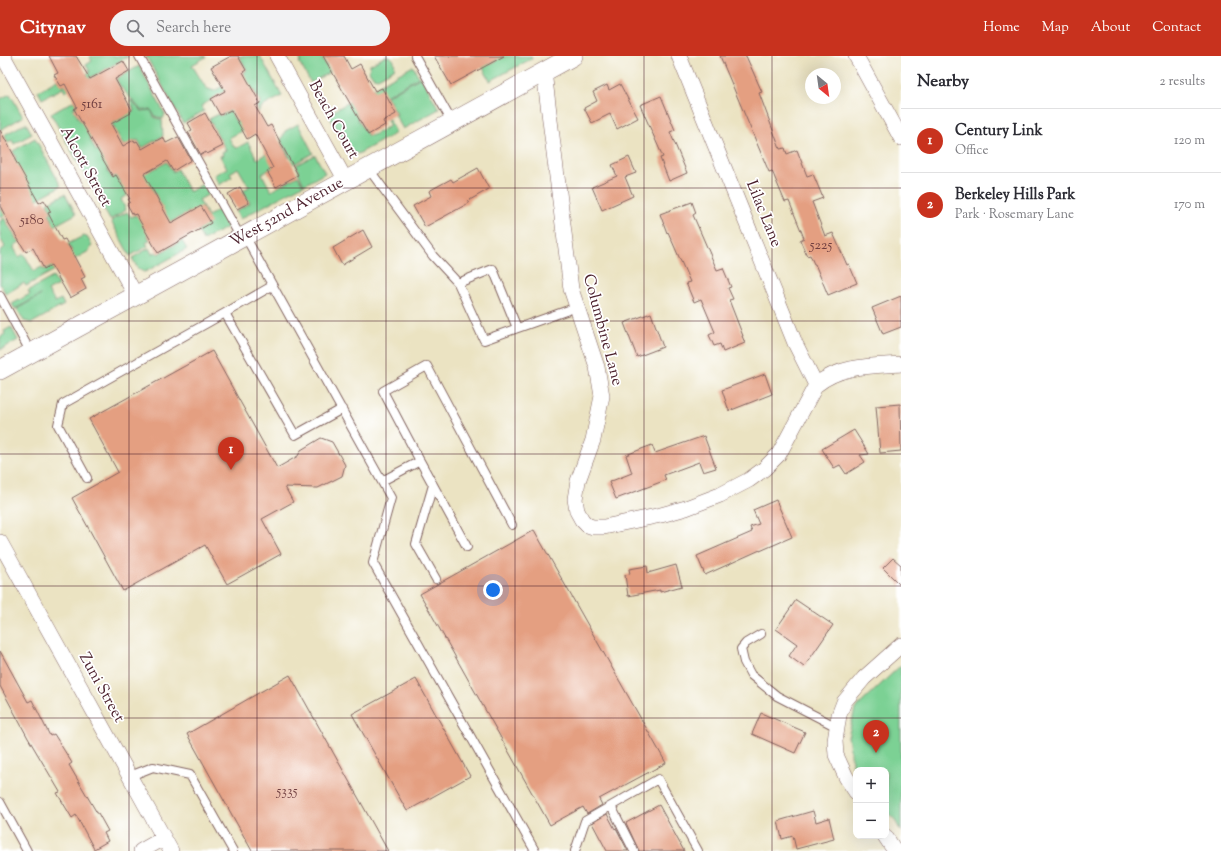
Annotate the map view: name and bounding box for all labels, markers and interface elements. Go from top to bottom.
search box [110,10,390,46]
text: Citynav [20,15,86,42]
icon: search [124,17,146,39]
text: Search here [156,18,231,39]
text: Home [983,18,1020,38]
text: Map [1042,18,1069,38]
text: About [1091,18,1130,38]
text: Contact [1152,18,1201,38]
north arrow [805,68,841,104]
text: Nearby [917,70,969,94]
text: 2 results [1160,73,1205,91]
street label: Beach Court [302,77,364,164]
house number: 5161 [80,95,103,115]
text: Century Link [955,121,1043,142]
street label: Alcott Street [53,123,117,212]
text: 1 [928,132,932,150]
text: 120 m [1174,132,1205,150]
text: Office [955,142,988,160]
street label: West 52nd Avenue [226,172,348,254]
street label: Lilac Lane [739,177,787,251]
text: Berkeley Hills Park [955,185,1076,206]
text: 2 [927,196,933,214]
text: 170 m [1174,196,1205,214]
text: Park · Rosemary Lane [955,206,1074,224]
house number: 5180 [19,211,44,231]
house number: 5225 [809,236,833,256]
street label: Columbine Lane [576,272,628,388]
pin: 1 [218,437,244,470]
your location [483,580,503,600]
street label: Zuni Street [72,649,130,728]
pin: 2 [863,720,889,753]
map controls [853,767,889,839]
button: + [853,767,889,803]
house number: 5335 [276,782,298,802]
button: − [853,803,889,839]

